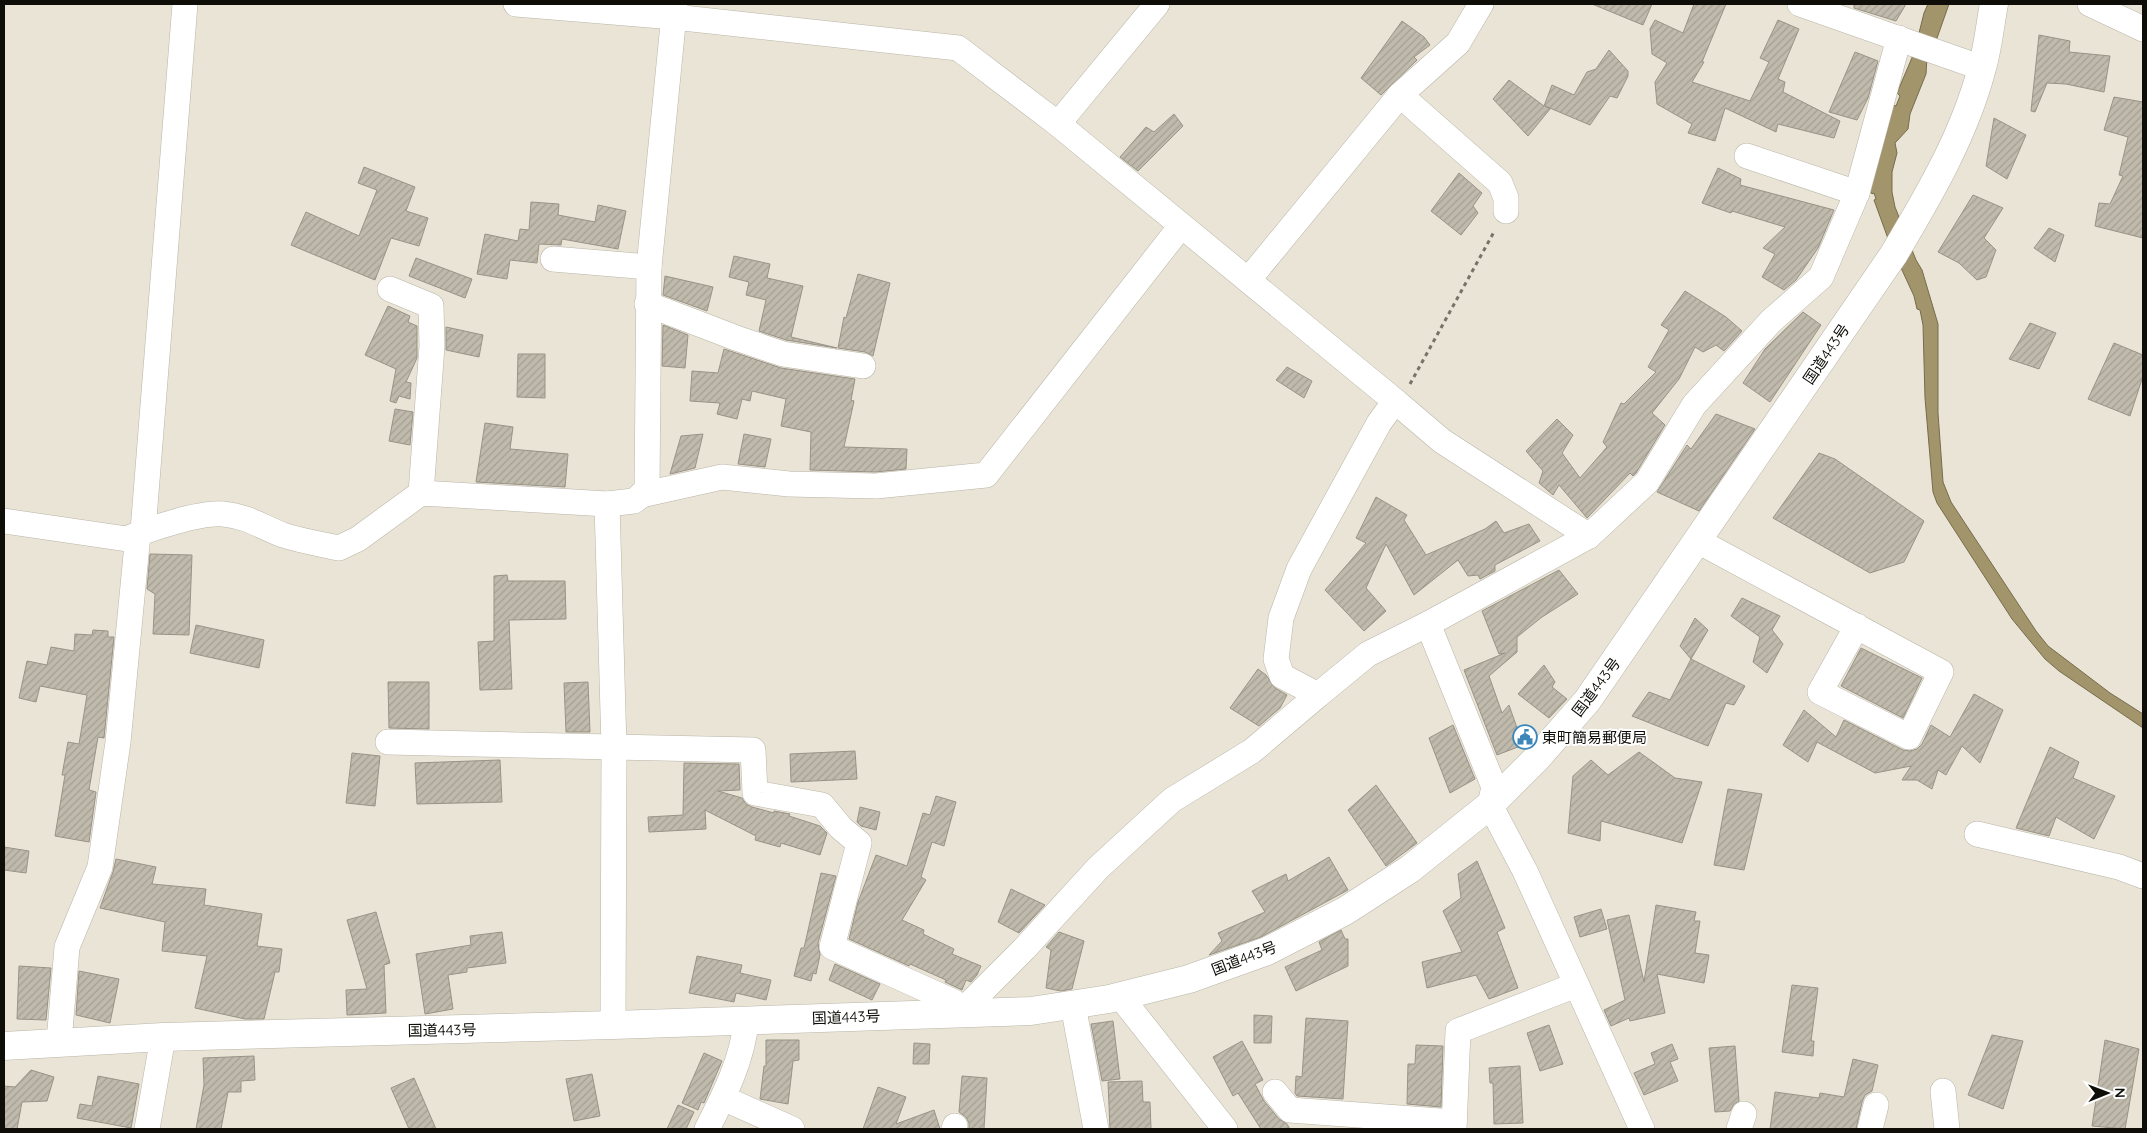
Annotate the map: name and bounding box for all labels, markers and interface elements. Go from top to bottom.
street label: 国道443号 [1799,320,1853,388]
street label: 国道443号 [1568,654,1624,720]
public building icon: 東町簡易郵便局 [1512,724,1538,750]
place label: 東町簡易郵便局 [1542,728,1647,747]
street label: 国道443号 [1209,937,1279,979]
street label: 国道443号 [811,1006,881,1028]
street label: 国道443号 [408,1020,476,1040]
north arrow [2082,1068,2132,1118]
text: N [2111,1087,2129,1098]

